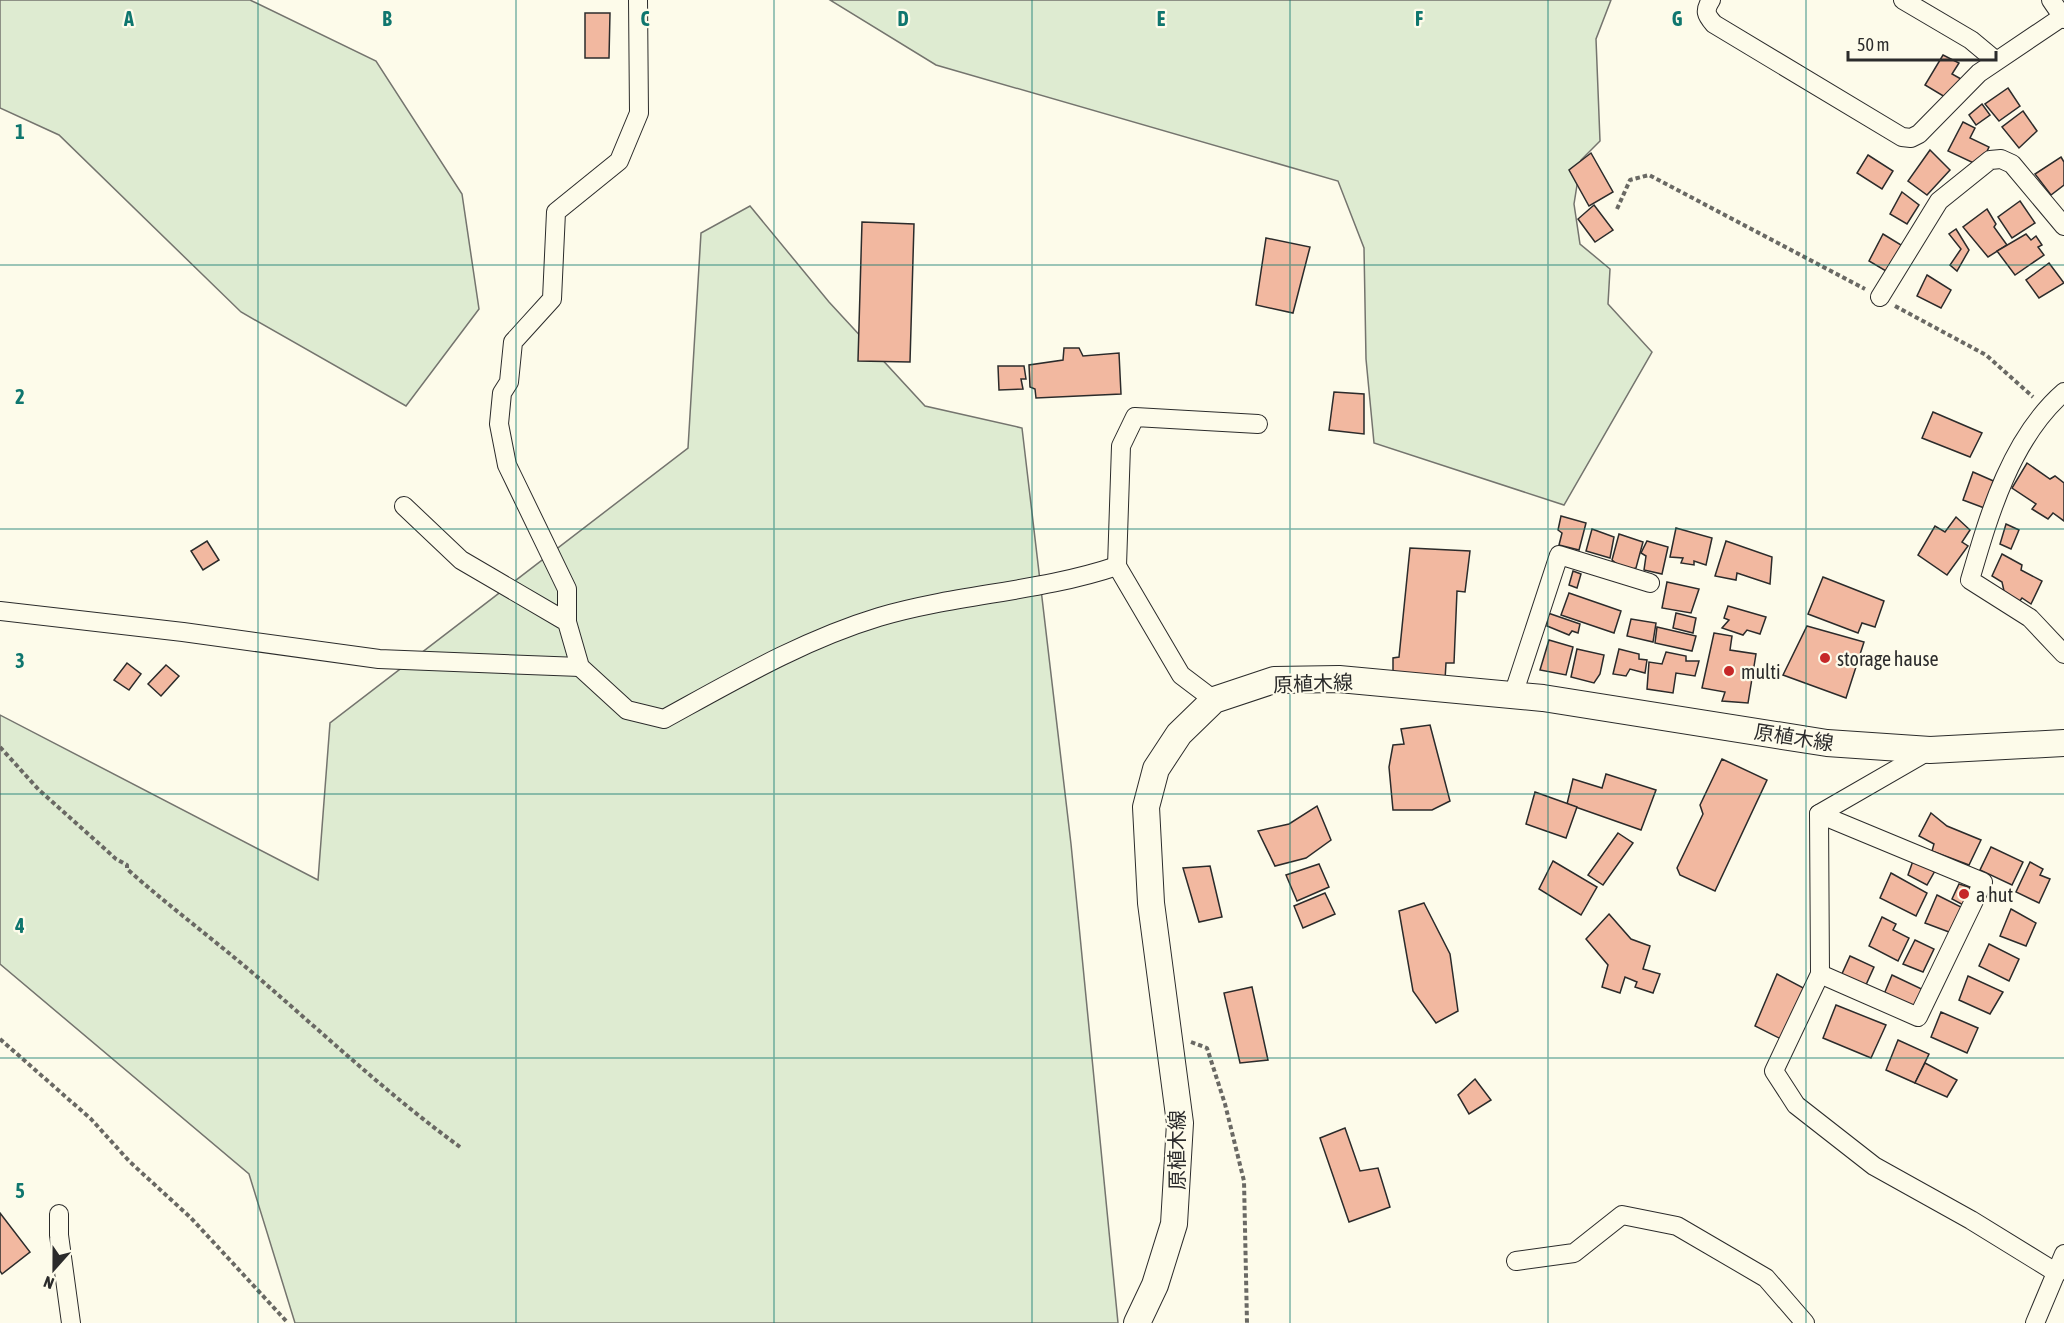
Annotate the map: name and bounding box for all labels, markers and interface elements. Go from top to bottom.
text: A [123,7,134,30]
text: B [382,7,392,30]
text: C [641,7,650,30]
text: D [897,7,909,30]
text: E [1157,7,1166,30]
text: F [1415,7,1423,30]
text: G [1672,7,1683,30]
scale bar [1848,24,1996,62]
text: 50 m [1857,34,1889,55]
text: 1 [15,120,25,143]
text: 2 [15,385,25,408]
place label: storage hause [1837,647,1939,670]
text: 3 [15,649,25,672]
marker: storage hause [1818,651,1832,665]
place label: multi [1741,660,1781,683]
marker: multi [1722,664,1736,678]
street label: 原植木線 [1273,670,1353,696]
street label: 原植木線 [1753,719,1835,755]
place label: a hut [1976,883,2013,906]
marker: a hut [1957,887,1971,901]
text: 4 [14,914,25,937]
street label: 原植木線 [1165,1110,1188,1190]
text: 5 [15,1179,25,1202]
north arrow [24,1239,84,1299]
text: N [41,1273,56,1293]

